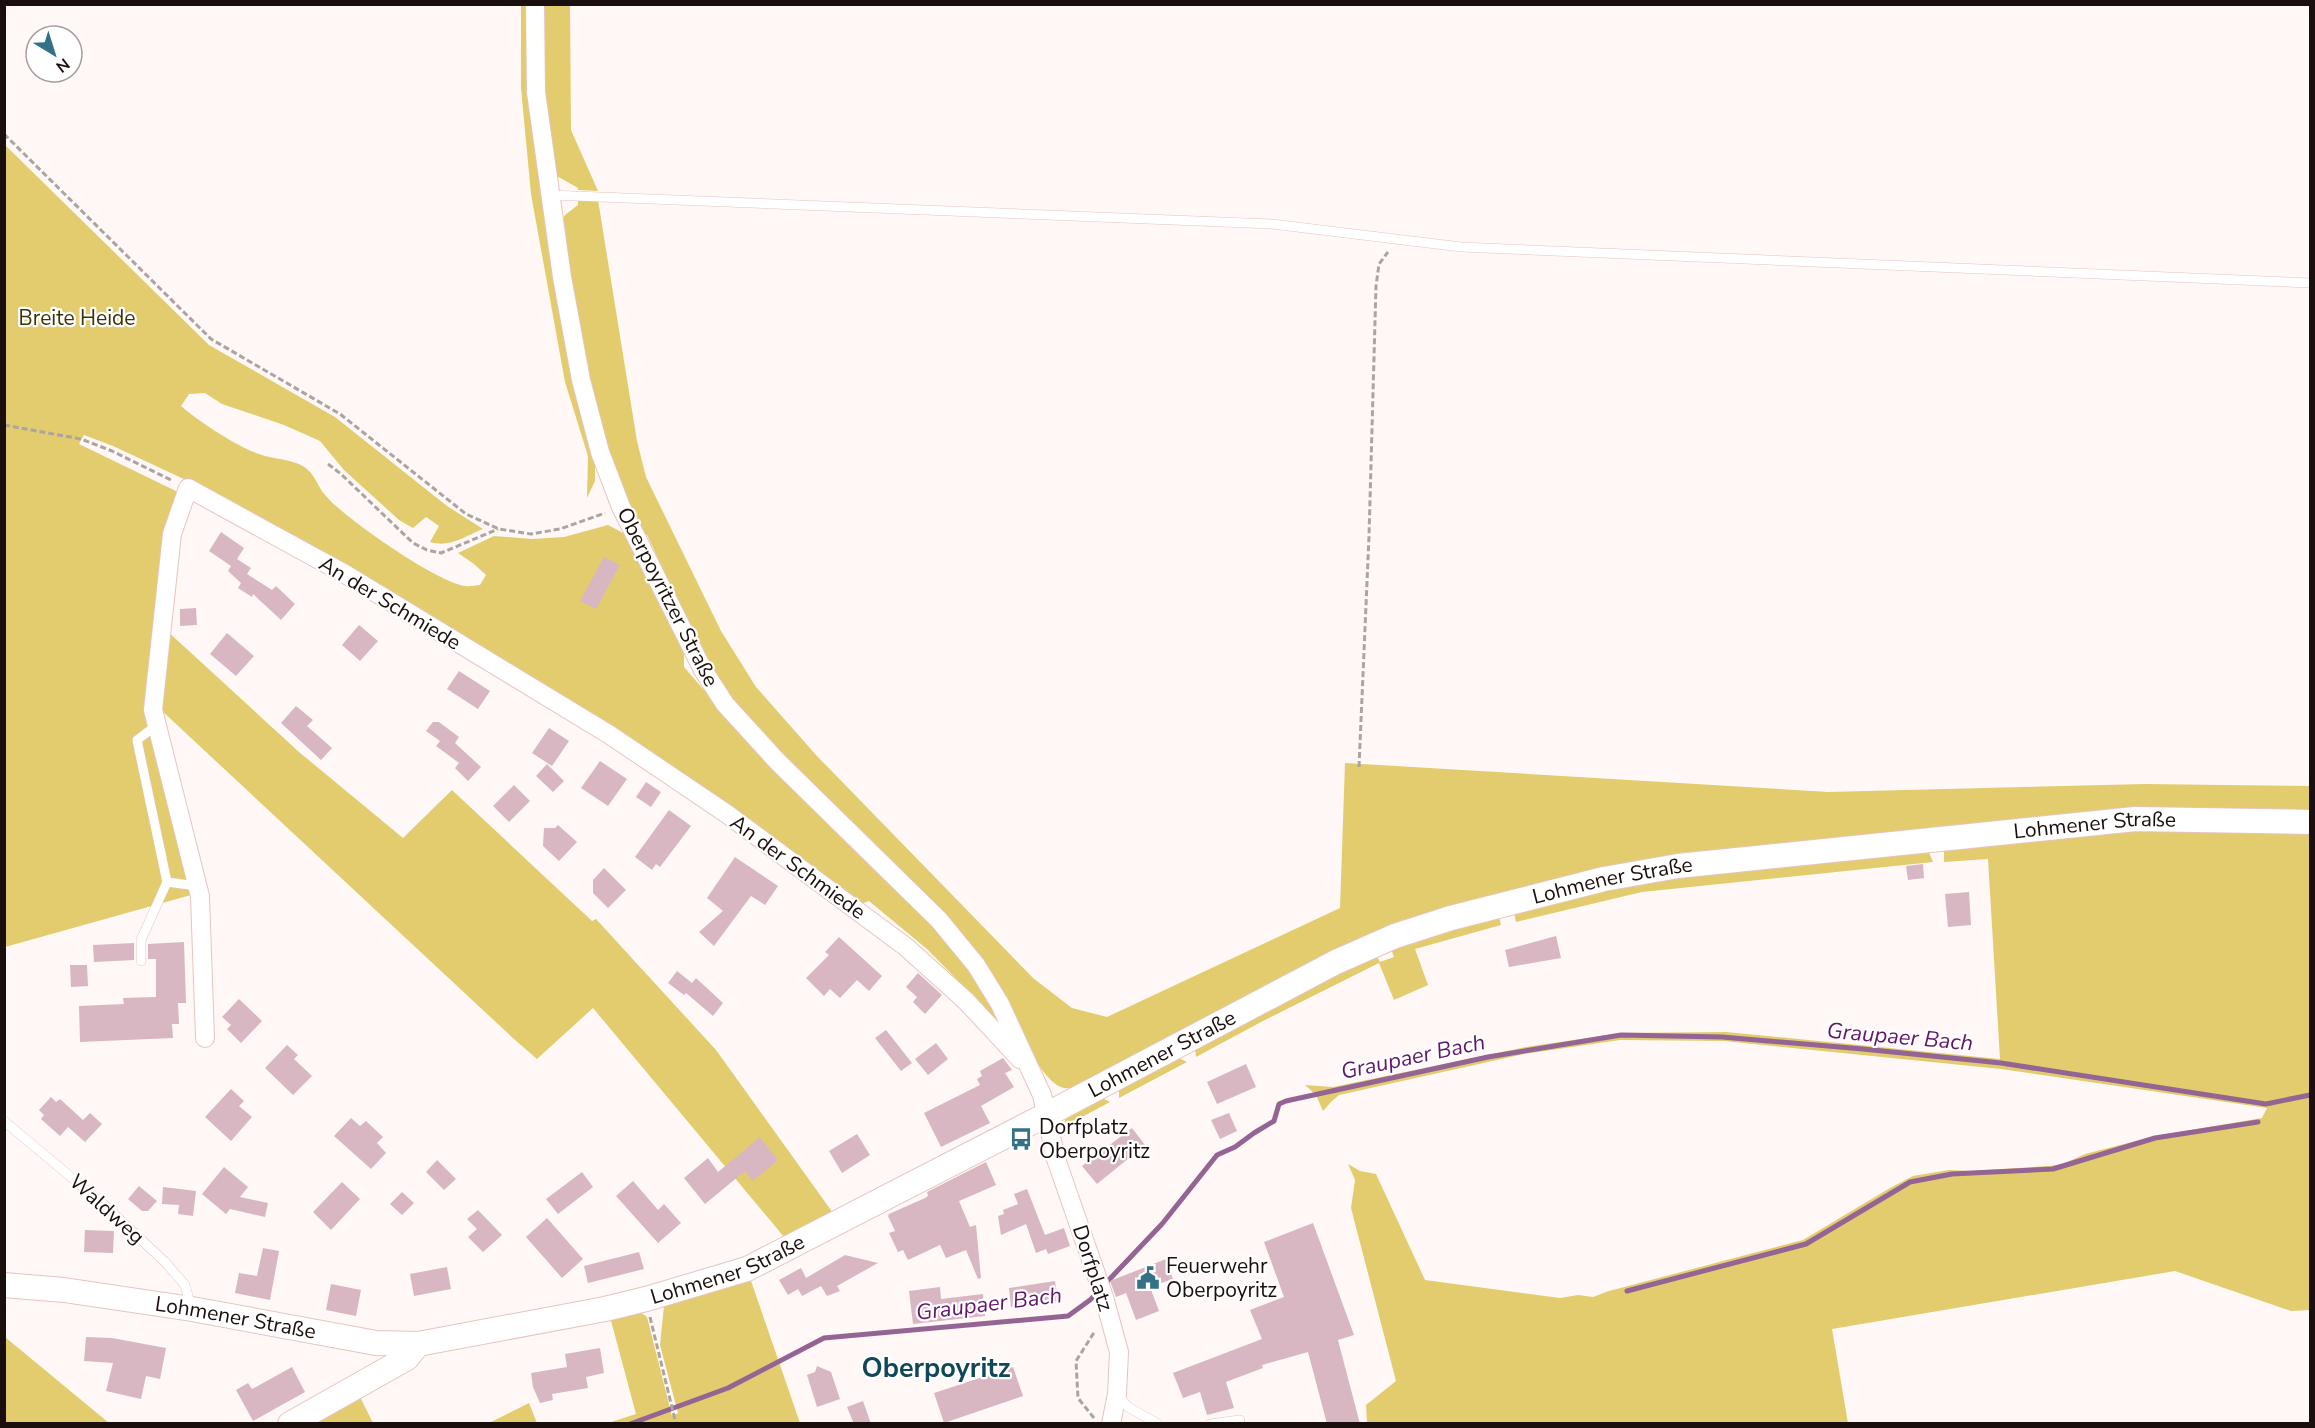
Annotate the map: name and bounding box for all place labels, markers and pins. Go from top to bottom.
place label: Dorfplatz Oberpoyritz [1039,1113,1150,1165]
bus stop icon: Dorfplatz Oberpoyritz [1008,1126,1034,1152]
place label: Feuerwehr Oberpoyritz [1166,1252,1277,1304]
public building icon: Feuerwehr Oberpoyritz [1135,1265,1161,1291]

